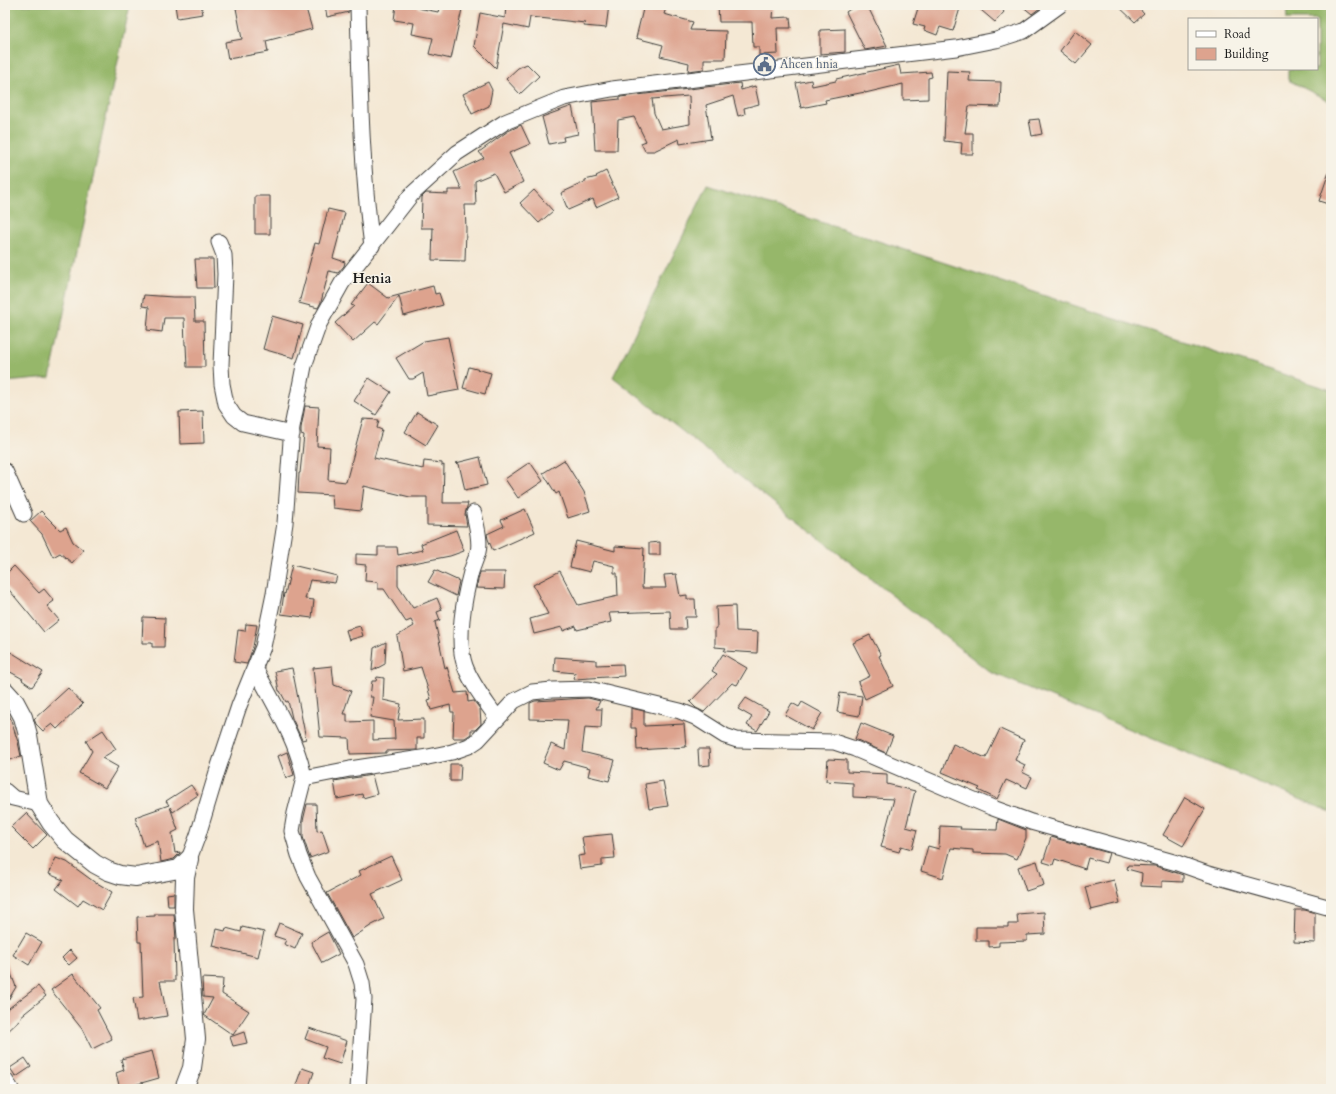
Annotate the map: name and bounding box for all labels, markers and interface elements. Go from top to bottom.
legend [1188,18,1318,70]
text: Road [1224,26,1251,42]
text: Building [1224,46,1269,62]
public building icon: Ahcen hnia [752,51,778,77]
place label: Ahcen hnia [780,56,839,72]
district label: Henia [353,269,392,288]

